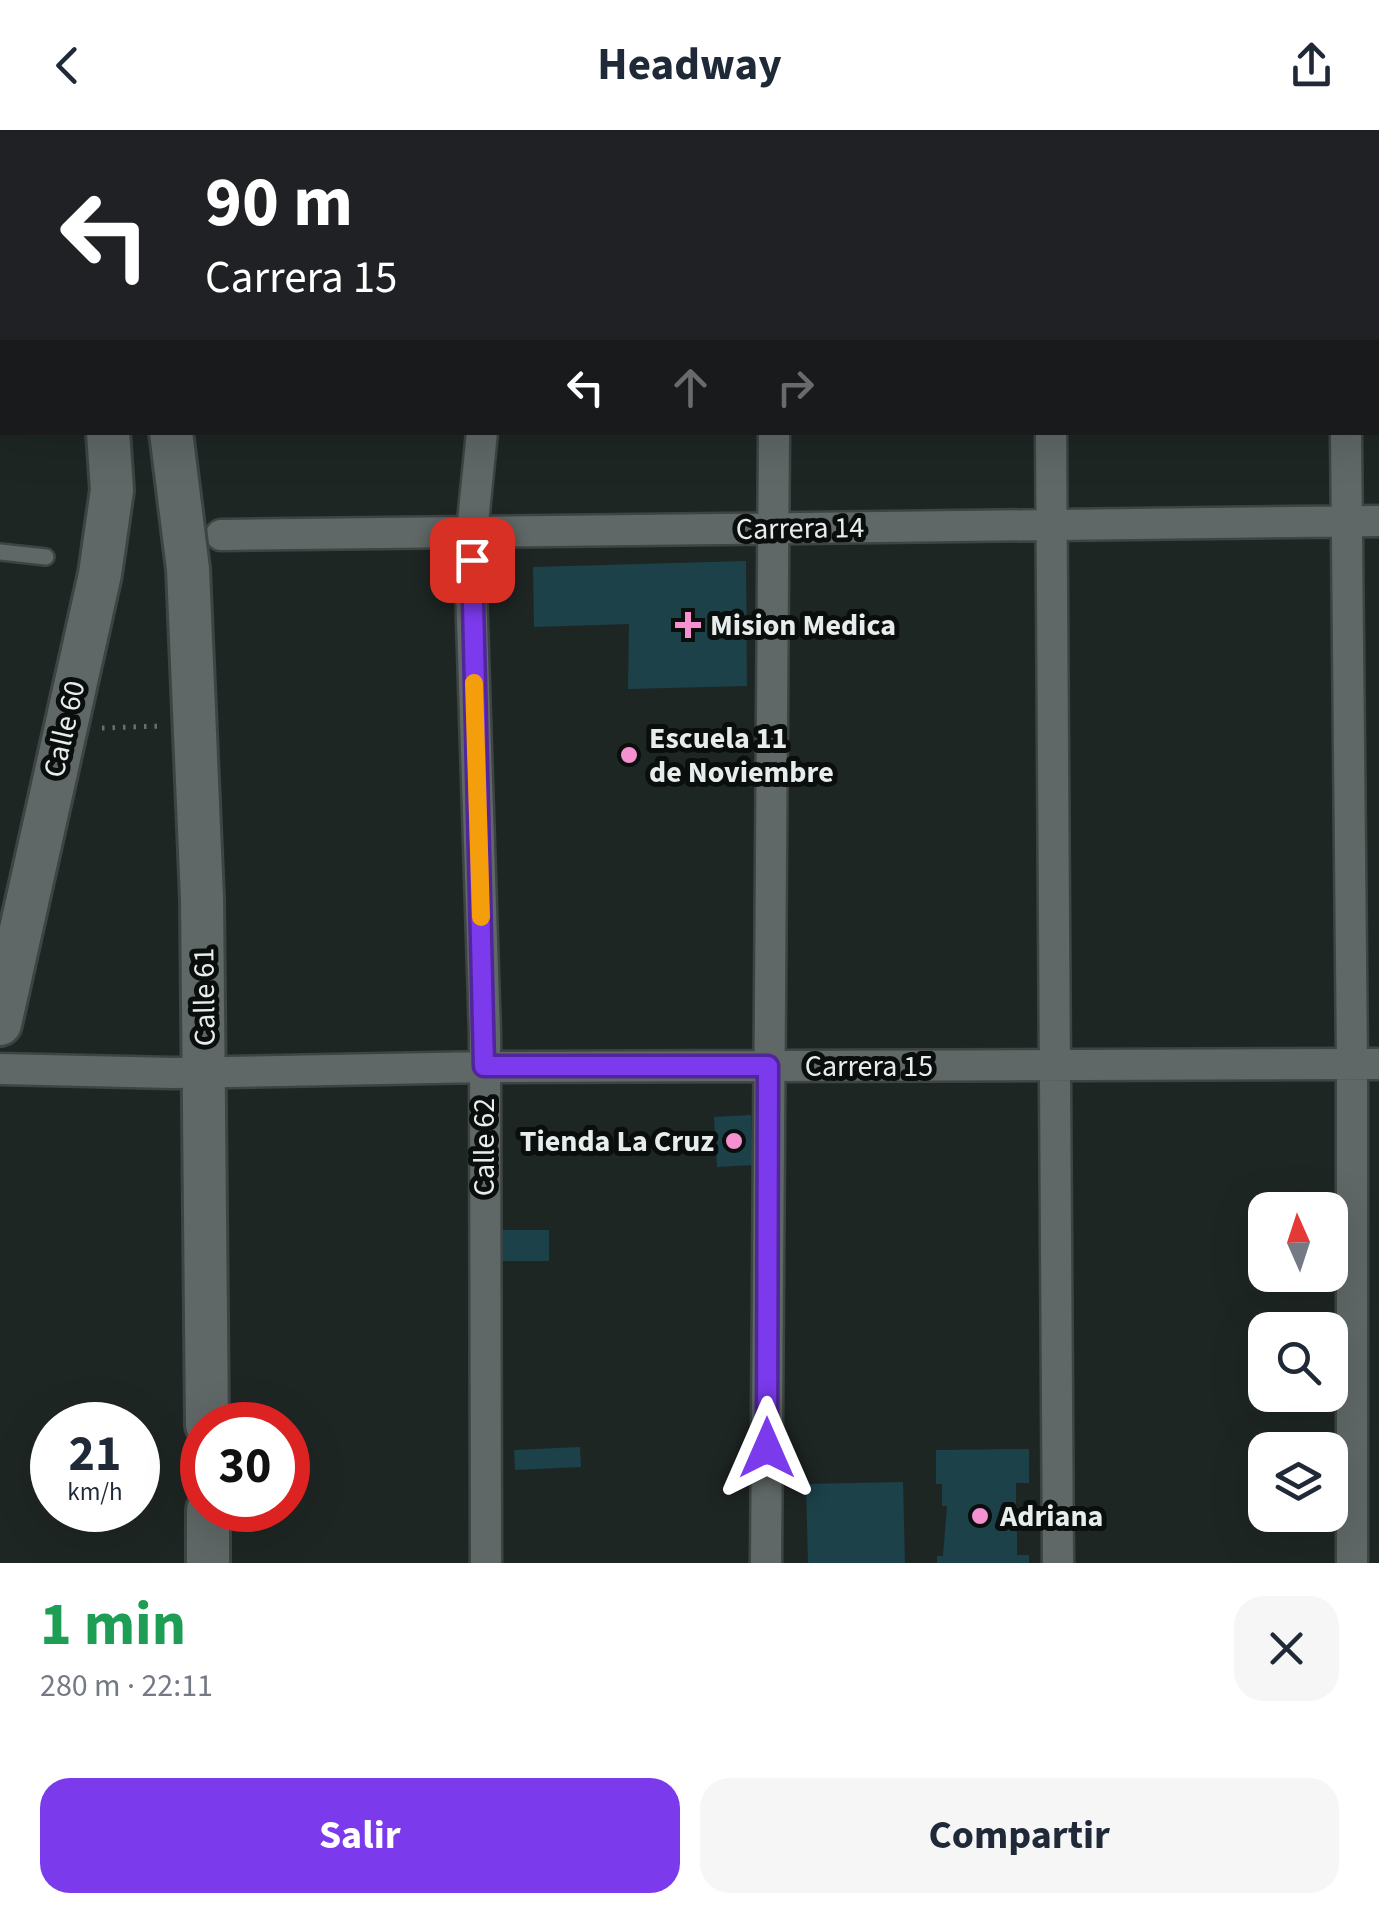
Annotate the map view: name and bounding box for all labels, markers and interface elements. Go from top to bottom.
text: Headway [597,33,782,97]
icon: back [40,38,95,93]
icon: share [1284,38,1339,93]
text: 90 m [205,153,353,253]
icon: left [40,170,170,300]
text: Carrera 15 [205,246,397,310]
icon: left [558,360,613,415]
icon: ahead [663,360,718,415]
icon: right [768,360,823,415]
street label: Carrera 14 [735,506,865,551]
pin [430,518,515,603]
icon: arrive [445,533,500,588]
place label: Mision Medica [710,604,896,647]
marker: Mision Medica [675,612,701,638]
street label: Calle 60 [32,676,96,782]
place label: Escuela 11 de Noviembre [649,717,834,794]
marker: Escuela 11 de Noviembre [618,744,640,766]
street label: Calle 61 [182,947,227,1046]
street label: Carrera 15 [805,1045,933,1088]
street label: Calle 62 [463,1098,506,1196]
place label: Tienda La Cruz [520,1120,714,1163]
marker: Tienda La Cruz [723,1130,745,1152]
north arrow [1248,1192,1348,1292]
map controls [1248,1192,1348,1532]
button: search [1248,1312,1348,1412]
position arrow [715,1396,819,1500]
speed limit sign: 30 [180,1402,310,1532]
text: 21 [69,1419,121,1490]
button: layers [1248,1432,1348,1532]
text: km/h [67,1474,123,1510]
place label: Adriana [999,1495,1103,1538]
marker: Adriana [969,1505,991,1527]
text: 1 min [40,1583,186,1668]
button: close [1234,1596,1339,1701]
text: 280 m · 22:11 [40,1663,213,1709]
button: Salir [40,1778,680,1893]
button: Compartir [700,1778,1339,1893]

